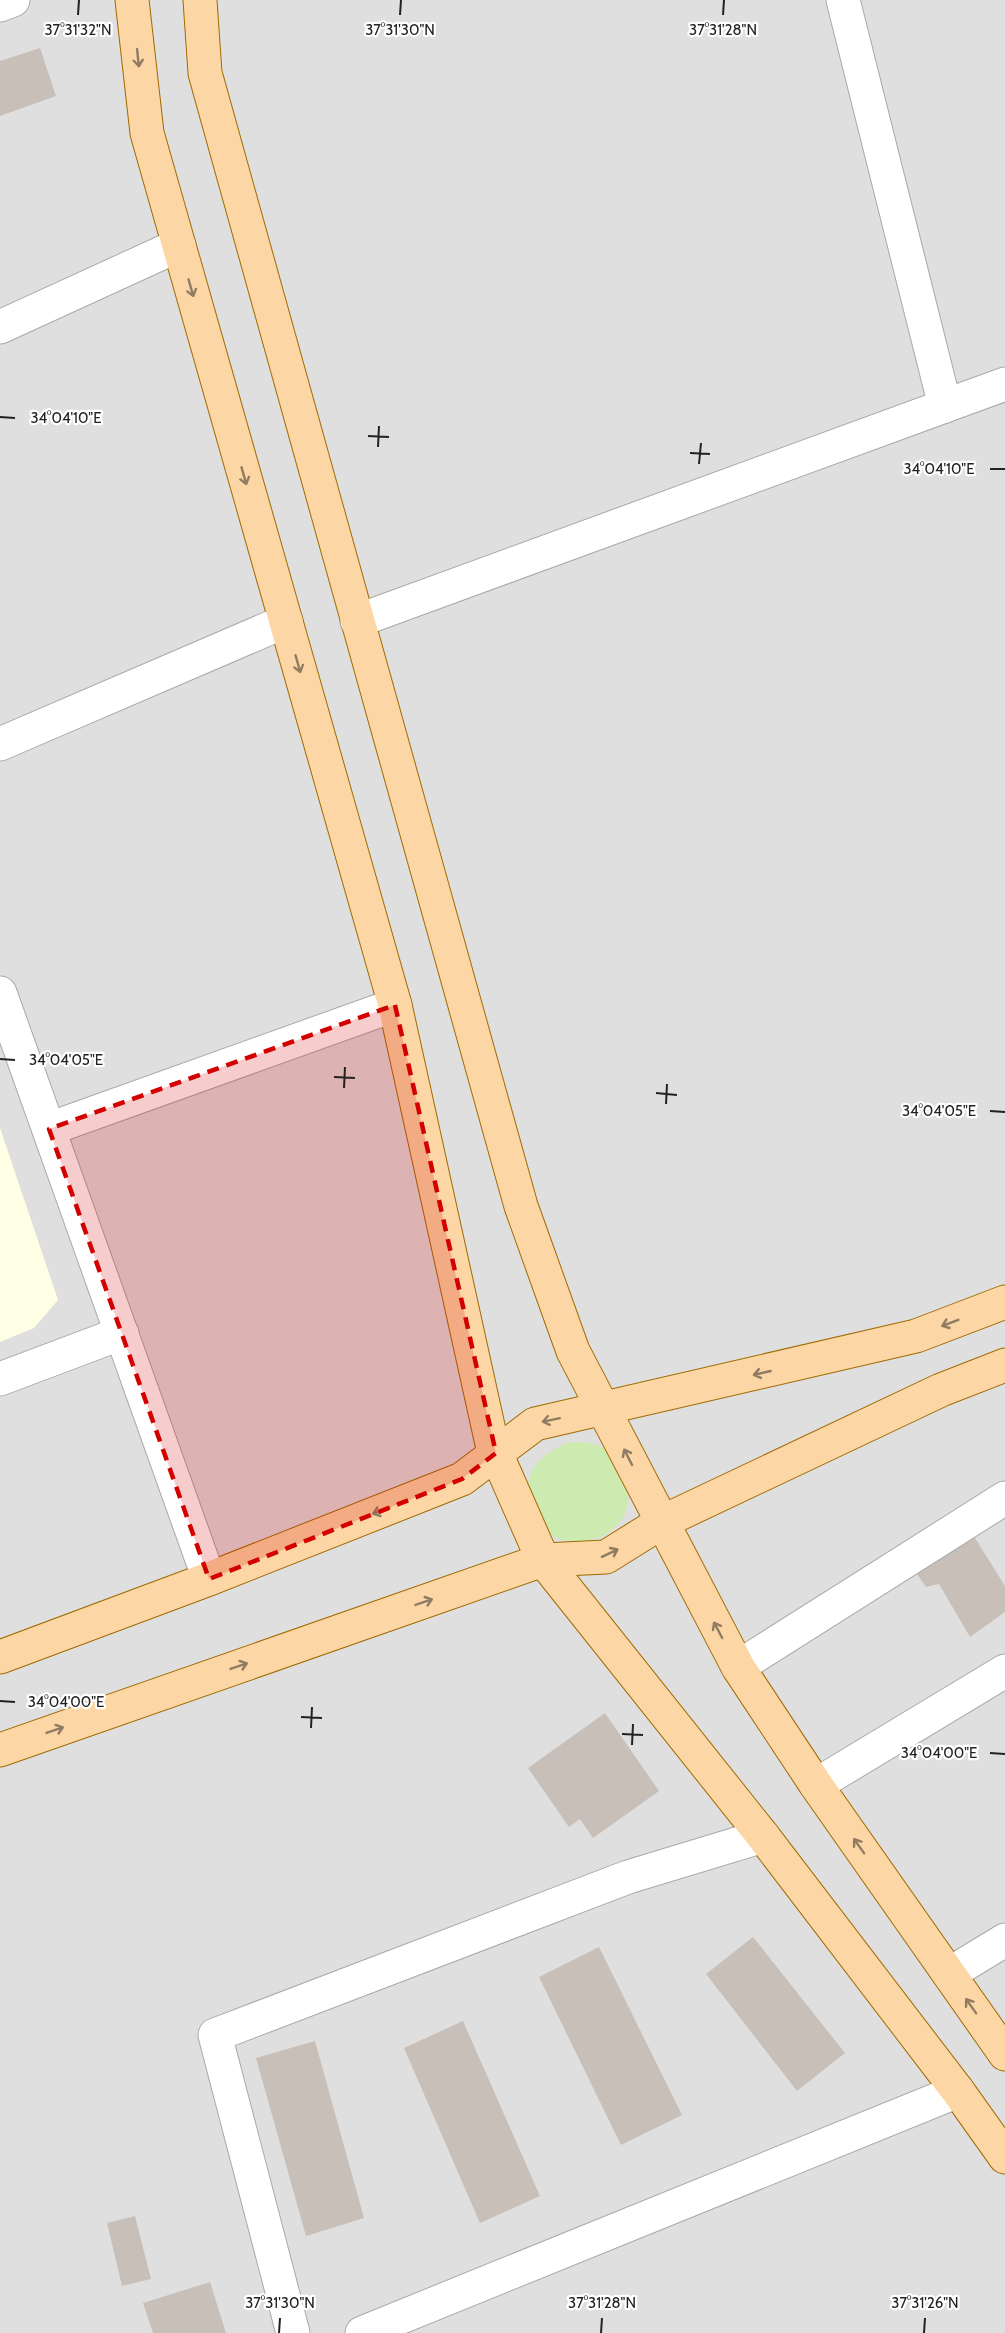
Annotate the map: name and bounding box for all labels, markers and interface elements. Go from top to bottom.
text: 37°31'32"N [45,21,111,39]
text: 37°31'30"N [365,21,435,39]
text: 37°31'28"N [689,21,757,39]
one-way arrow [133,48,144,68]
one-way arrow [186,279,197,298]
text: 34°04'10"E [30,409,102,427]
text: 34°04'10"E [903,460,975,478]
one-way arrow [239,466,251,485]
one-way arrow [293,654,304,673]
text: 34°04'05"E [29,1051,103,1069]
text: 34°04'05"E [902,1102,976,1120]
one-way arrow [941,1318,960,1329]
one-way arrow [753,1367,772,1379]
one-way arrow [542,1415,561,1427]
one-way arrow [622,1449,633,1467]
one-way arrow [372,1506,391,1517]
one-way arrow [601,1547,619,1558]
one-way arrow [414,1596,433,1607]
one-way arrow [712,1622,724,1640]
one-way arrow [229,1660,248,1671]
text: 34°04'00"E [28,1693,104,1711]
one-way arrow [45,1724,64,1735]
text: 34°04'00"E [901,1744,977,1762]
one-way arrow [853,1838,865,1855]
one-way arrow [965,1998,977,2014]
text: 37°31'30"N [245,2294,315,2312]
text: 37°31'28"N [568,2294,636,2312]
text: 37°31'26"N [891,2294,959,2312]

